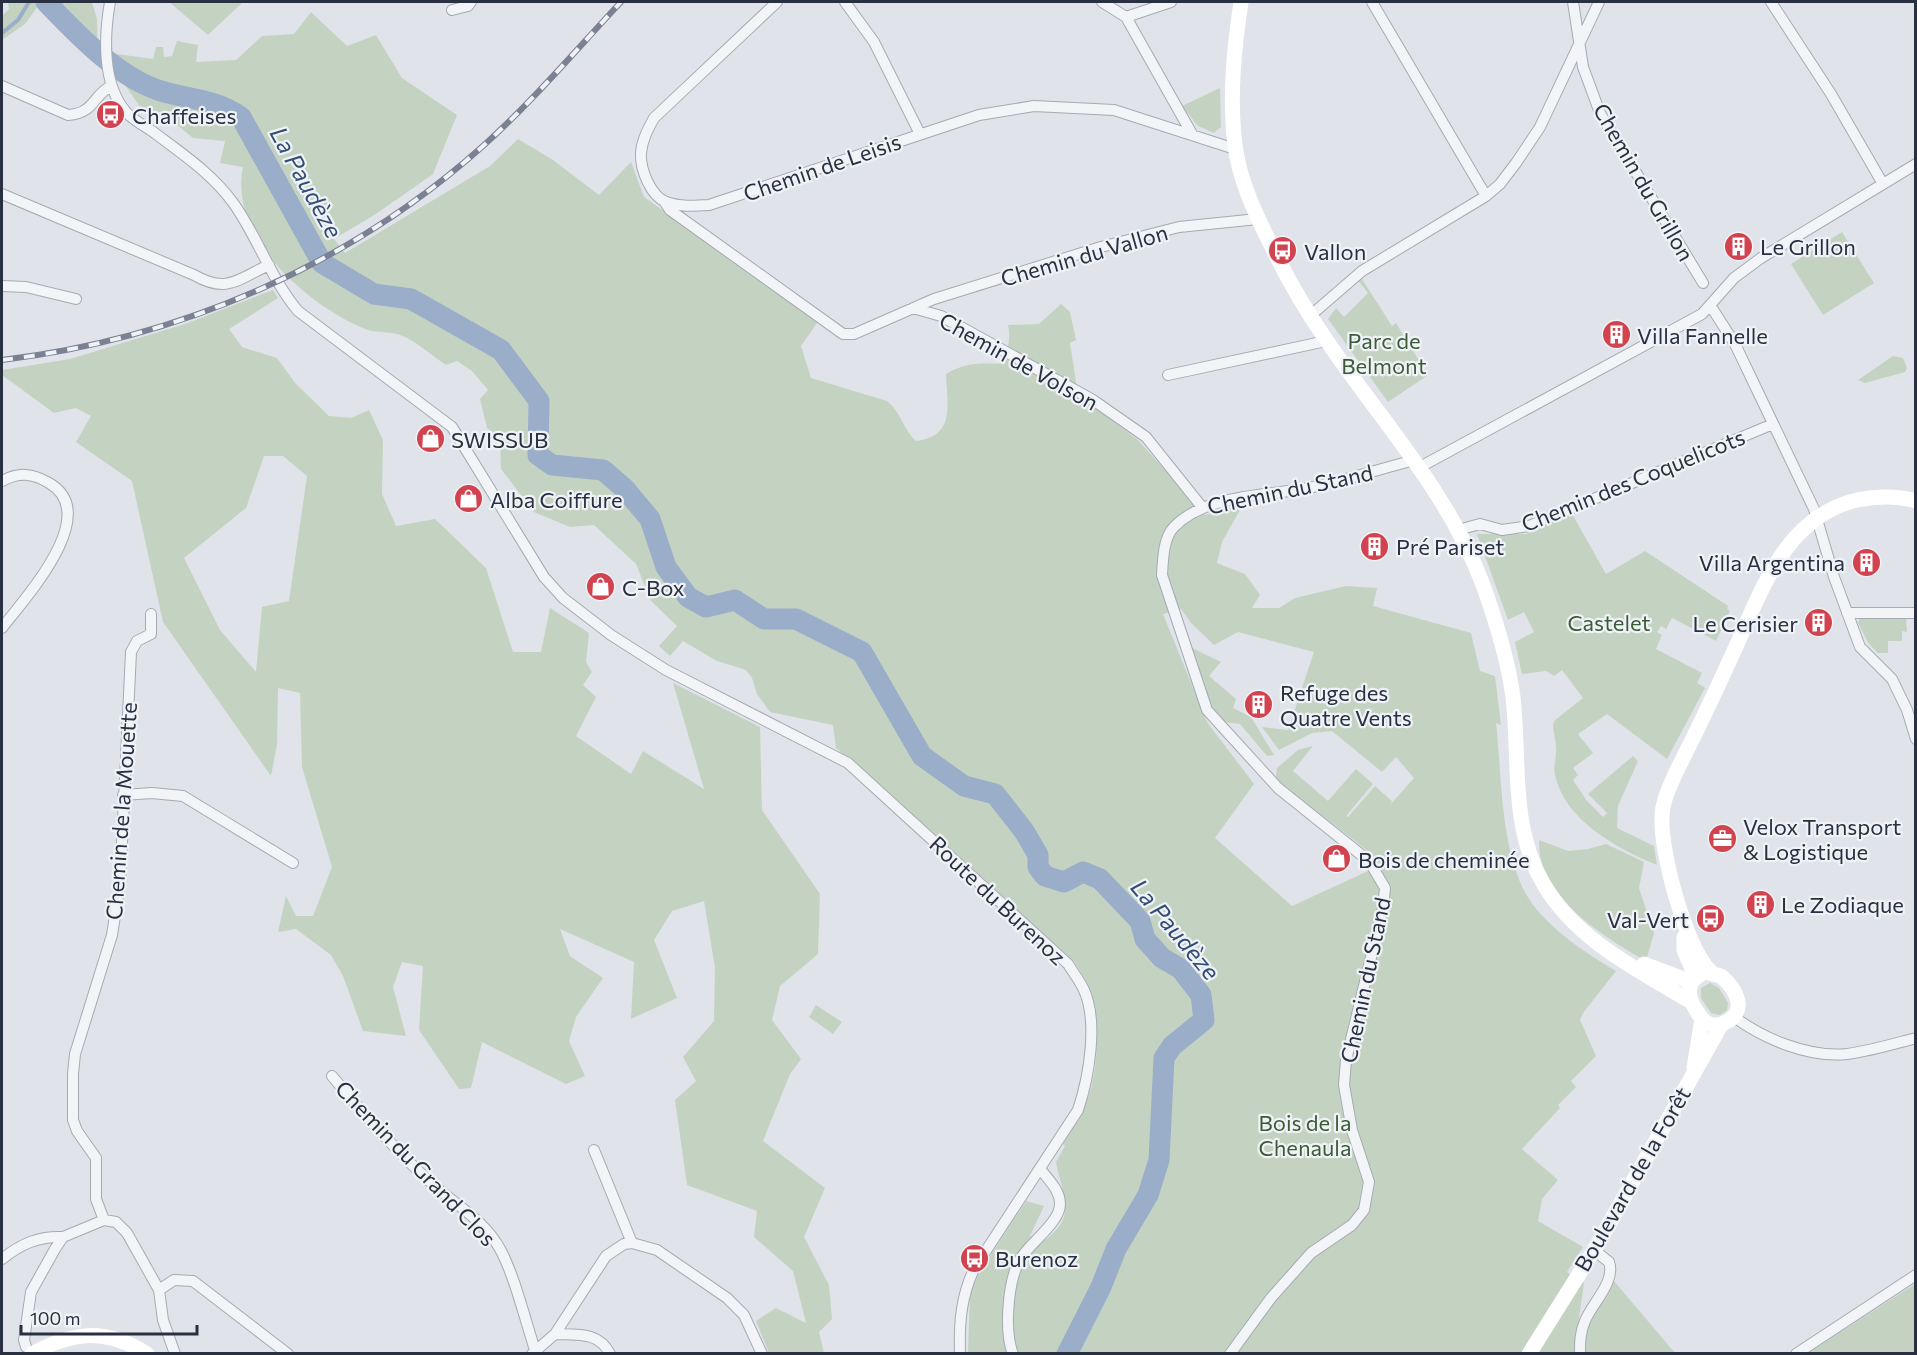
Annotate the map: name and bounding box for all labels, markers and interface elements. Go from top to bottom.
street label: Chemin du Grillon [1588,98,1700,266]
bus stop icon: Chaffeises [95,99,127,131]
place label: Chaffeises [132,102,236,129]
water label: La Paudèze [265,121,350,243]
street label: Chemin de Leisis [740,127,904,207]
street label: Chemin du Vallon [997,218,1171,292]
building icon: Le Grillon [1723,230,1755,262]
place label: Le Grillon [1760,233,1856,260]
bus stop icon: Vallon [1267,235,1299,267]
place label: Vallon [1304,238,1366,265]
street label: Chemin de Volson [935,306,1103,416]
building icon: Villa Fannelle [1600,319,1632,351]
place label: Villa Fannelle [1637,322,1768,349]
park label: Parc de Belmont [1341,327,1427,379]
shop icon: SWISSUB [414,423,446,455]
street label: Chemin des Coquelicots [1517,423,1749,537]
place label: SWISSUB [451,426,548,453]
street label: Chemin du Stand [1205,458,1375,520]
shop icon: Alba Coiffure [453,483,485,515]
place label: Alba Coiffure [490,486,623,513]
building icon: Pré Pariset [1359,530,1391,562]
place label: Pré Pariset [1396,533,1504,560]
building icon: Villa Argentina [1850,546,1882,578]
place label: Villa Argentina [1699,549,1845,576]
shop icon: C-Box [585,571,617,603]
place label: C-Box [622,574,685,601]
building icon: Le Cerisier [1803,607,1835,639]
park label: Castelet [1567,609,1651,636]
place label: Le Cerisier [1692,610,1798,637]
place label: Refuge des Quatre Vents [1280,679,1412,731]
building icon: Refuge des Quatre Vents [1243,689,1275,721]
street label: Chemin de la Mouette [100,701,142,921]
place label: Velox Transport & Logistique [1743,813,1901,865]
office icon: Velox Transport & Logistique [1706,823,1738,855]
street label: Route du Burenoz [924,830,1072,970]
shop icon: Bois de cheminée [1321,843,1353,875]
place label: Bois de cheminée [1358,846,1530,873]
water label: La Paudèze [1125,873,1227,986]
building icon: Le Zodiaque [1744,888,1776,920]
place label: Le Zodiaque [1781,891,1904,918]
street label: Chemin du Stand [1334,895,1396,1065]
bus stop icon: Val-Vert [1694,903,1726,935]
place label: Val-Vert [1607,906,1689,933]
street label: Chemin du Grand Clos [330,1075,502,1251]
street label: Boulevard de la Forêt [1568,1082,1696,1276]
park label: Bois de la Chenaula [1259,1109,1351,1161]
bus stop icon: Burenoz [958,1242,990,1274]
place label: Burenoz [995,1245,1078,1272]
scale bar [21,1298,196,1336]
text: 100 m [30,1307,80,1329]

